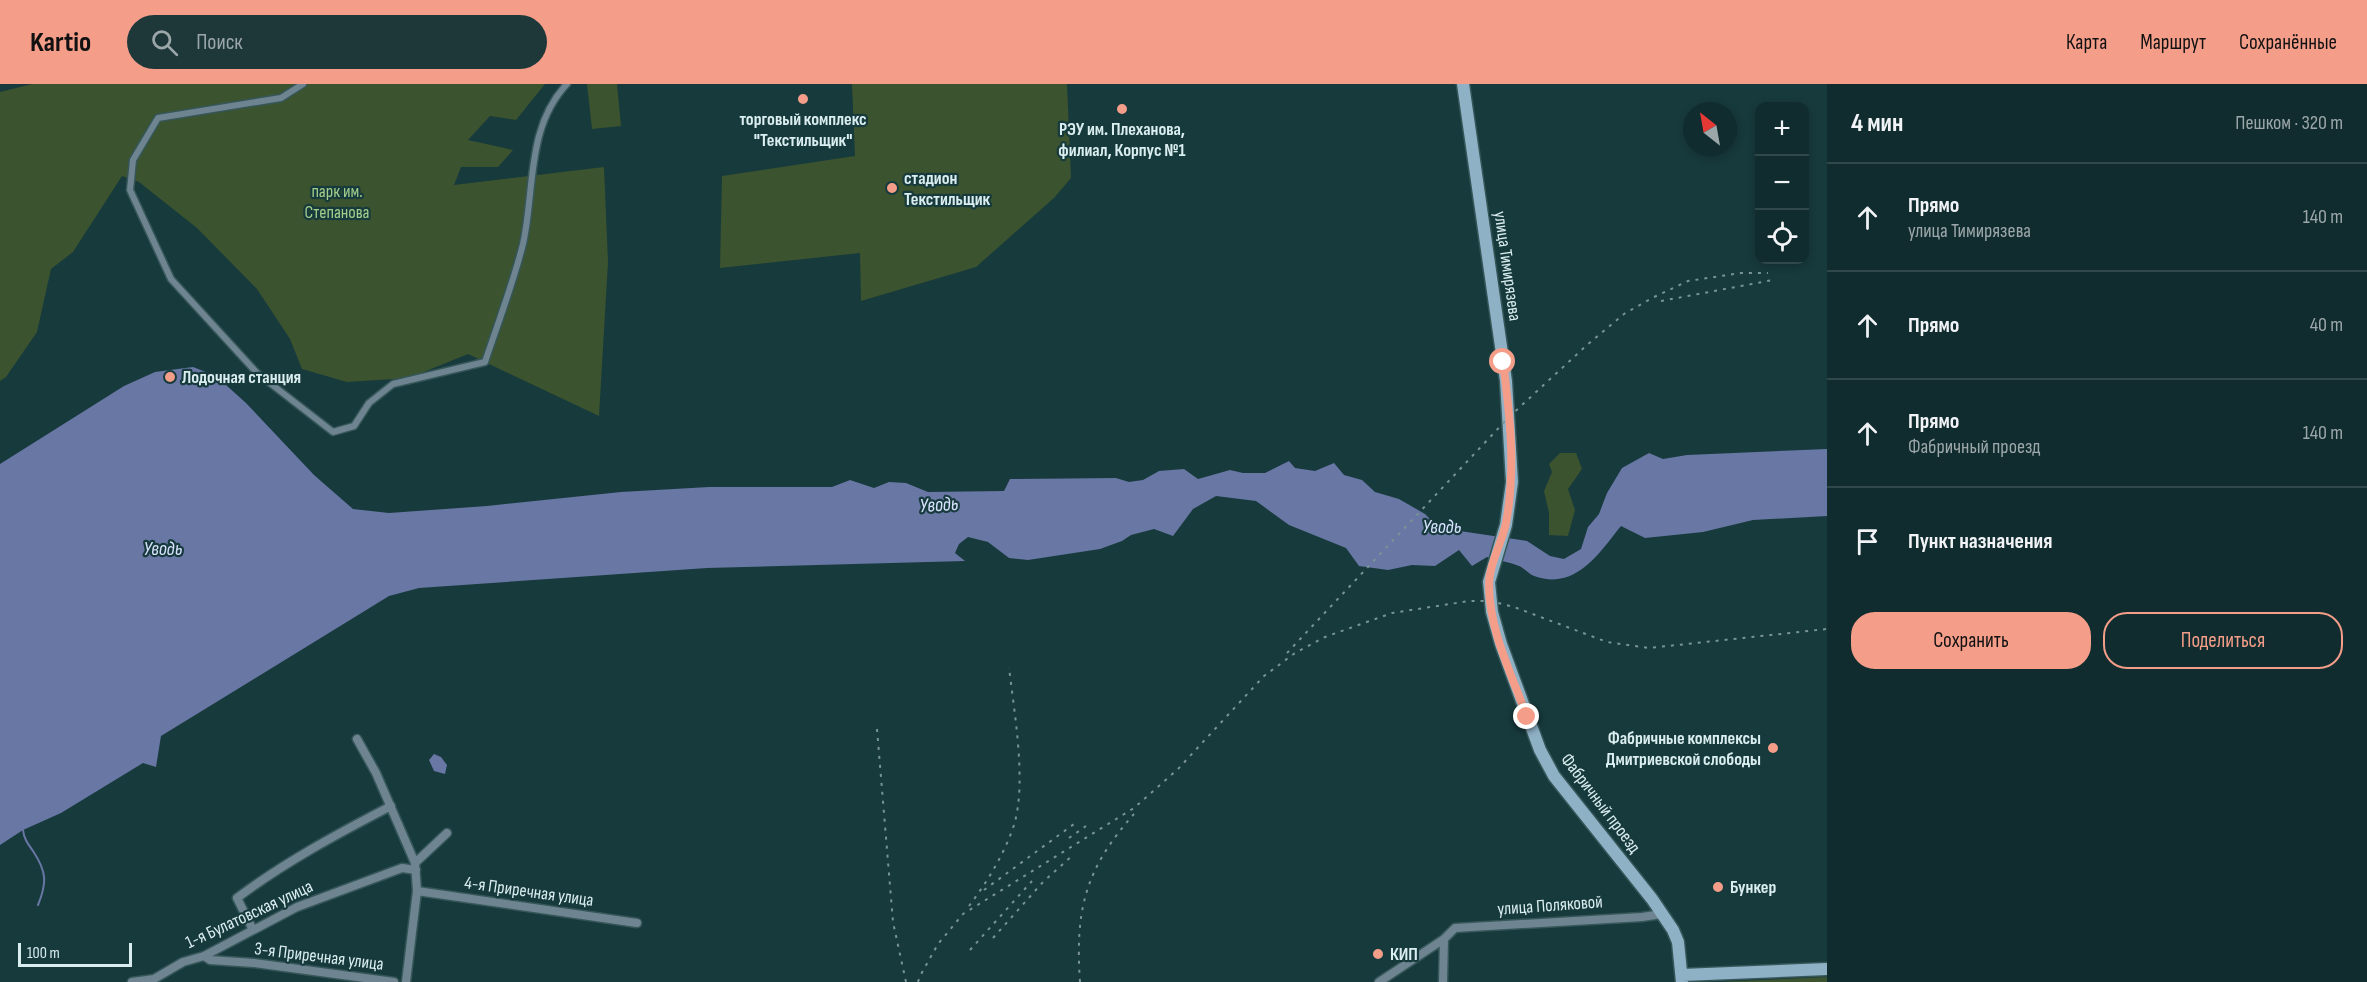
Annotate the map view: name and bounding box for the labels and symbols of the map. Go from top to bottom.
marker: торговый комплекс "Текстильщик" [796,92,810,106]
marker: РЭУ им. Плеханова, филиал, Корпус №1 [1115,102,1129,116]
north arrow [1683,102,1737,156]
place label: торговый комплекс "Текстильщик" [739,109,867,151]
place label: РЭУ им. Плеханова, филиал, Корпус №1 [1058,119,1186,161]
place label: стадион Текстильщик [904,168,991,210]
park label: парк им. Степанова [304,181,370,223]
marker: стадион Текстильщик [885,181,899,195]
street label: улица Тимирязева [1489,210,1526,322]
route start [1489,348,1515,374]
place label: Лодочная станция [182,367,301,388]
marker: Лодочная станция [163,370,177,384]
water label: Уводь [919,492,960,518]
water label: Уводь [1423,515,1462,539]
water label: Уводь [144,537,183,561]
route end [1513,703,1539,729]
place label: Фабричные комплексы Дмитриевской слободы [1606,728,1761,770]
marker: Фабричные комплексы Дмитриевской слободы [1766,741,1780,755]
street label: Фабричный проезд [1556,749,1645,858]
street label: 4-я Приречная улица [463,872,595,911]
street label: 1-я Булатовская улица [182,876,316,953]
place label: Бункер [1730,877,1776,898]
marker: Бункер [1711,880,1725,894]
street label: улица Поляковой [1497,891,1603,920]
street label: 3-я Приречная улица [253,938,385,975]
scale bar [18,940,132,968]
place label: КИП [1390,944,1418,965]
marker: КИП [1371,947,1385,961]

